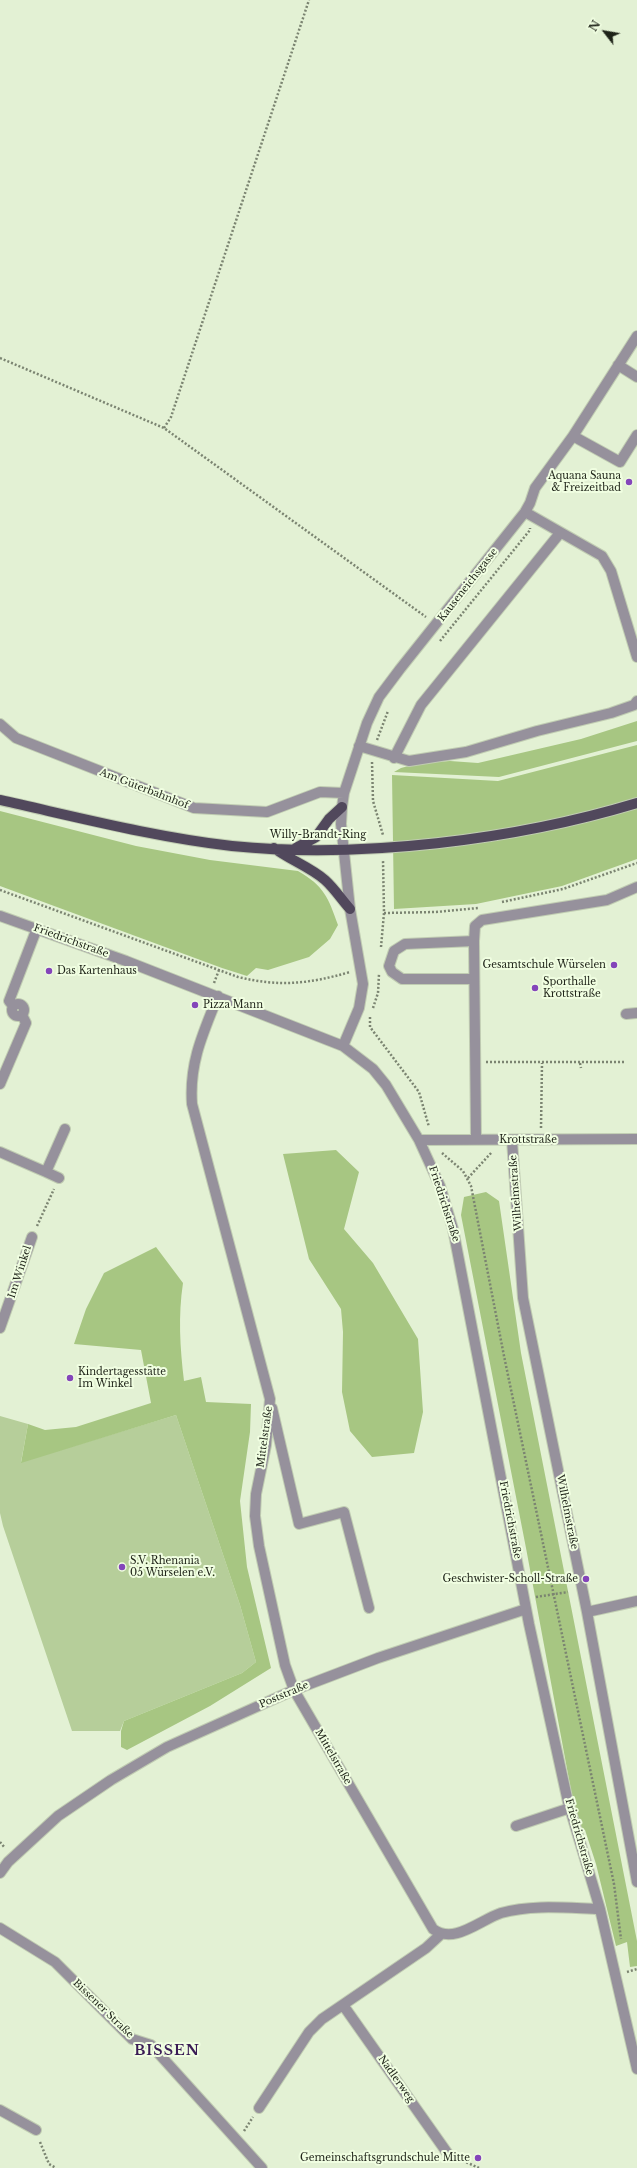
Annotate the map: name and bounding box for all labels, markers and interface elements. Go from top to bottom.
north arrow [585,12,625,52]
text: N [586,18,603,34]
place label: Aquana Sauna & Freizeitbad [548,470,621,494]
marker: Aquana Sauna & Freizeitbad [624,477,634,487]
street label: Kauseneichsgasse [436,546,500,624]
street label: Am Güterbahnhof [98,766,190,812]
street label: Willy-Brandt-Ring [270,829,366,841]
street label: Friedrichstraße [32,922,110,960]
place label: Gesamtschule Würselen [483,959,606,971]
marker: Gesamtschule Würselen [609,960,619,970]
place label: Das Kartenhaus [57,965,137,977]
marker: Das Kartenhaus [44,966,54,976]
place label: Sporthalle Krottstraße [543,976,601,1000]
marker: Sporthalle Krottstraße [530,983,540,993]
place label: Pizza Mann [203,999,263,1011]
marker: Pizza Mann [190,1000,200,1010]
street label: Krottstraße [499,1134,557,1146]
street label: Wilhelmstraße [507,1155,525,1231]
street label: Friedrichstraße [426,1165,462,1243]
street label: Im Winkel [6,1244,34,1300]
place label: Kindertagesstätte Im Winkel [78,1366,166,1390]
marker: Kindertagesstätte Im Winkel [65,1373,75,1383]
street label: Mittelstraße [255,1405,275,1469]
street label: Wilhelmstraße [554,1473,580,1551]
street label: Friedrichstraße [497,1480,523,1560]
place label: S.V. Rhenania 05 Würselen e.V. [130,1555,215,1578]
marker: S.V. Rhenania 05 Würselen e.V. [117,1562,127,1572]
place label: Geschwister-Scholl-Straße [443,1573,578,1585]
marker: Geschwister-Scholl-Straße [581,1574,591,1584]
street label: Poststraße [257,1679,311,1711]
street label: Mittelstraße [312,1727,354,1787]
street label: Friedrichstraße [562,1797,596,1877]
street label: Bissener Straße [70,1977,136,2041]
district label: BISSEN [134,2043,200,2059]
street label: Nadlerweg [375,2053,417,2105]
place label: Gemeinschaftsgrundschule Mitte [300,2152,470,2164]
marker: Gemeinschaftsgrundschule Mitte [473,2153,483,2163]

